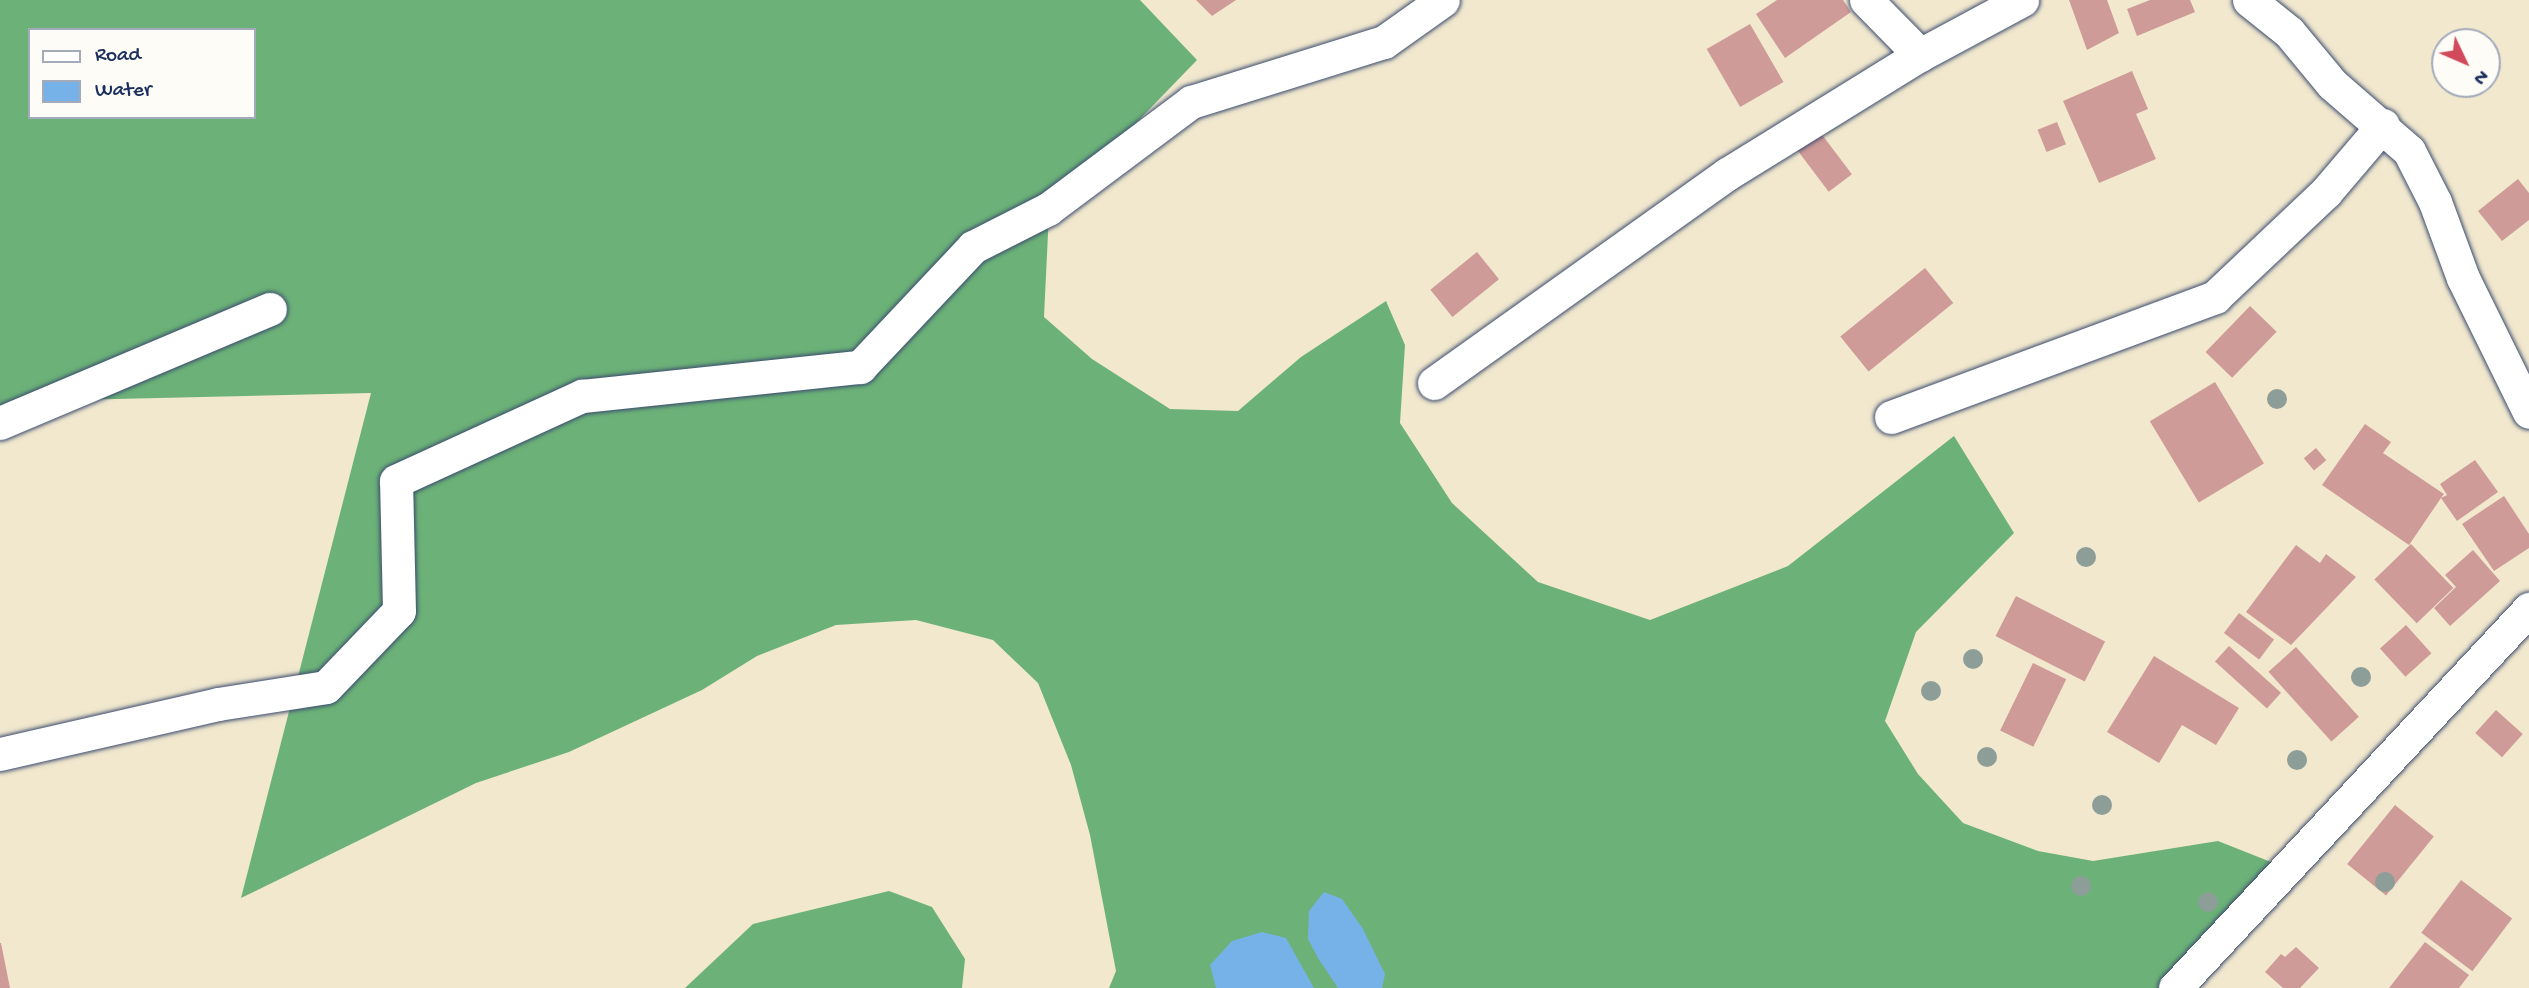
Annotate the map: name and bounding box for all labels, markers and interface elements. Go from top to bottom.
legend [28,28,256,119]
north arrow [2431,28,2501,98]
text: Road [95,44,141,69]
text: N [2467,64,2493,89]
text: Water [95,79,151,104]

